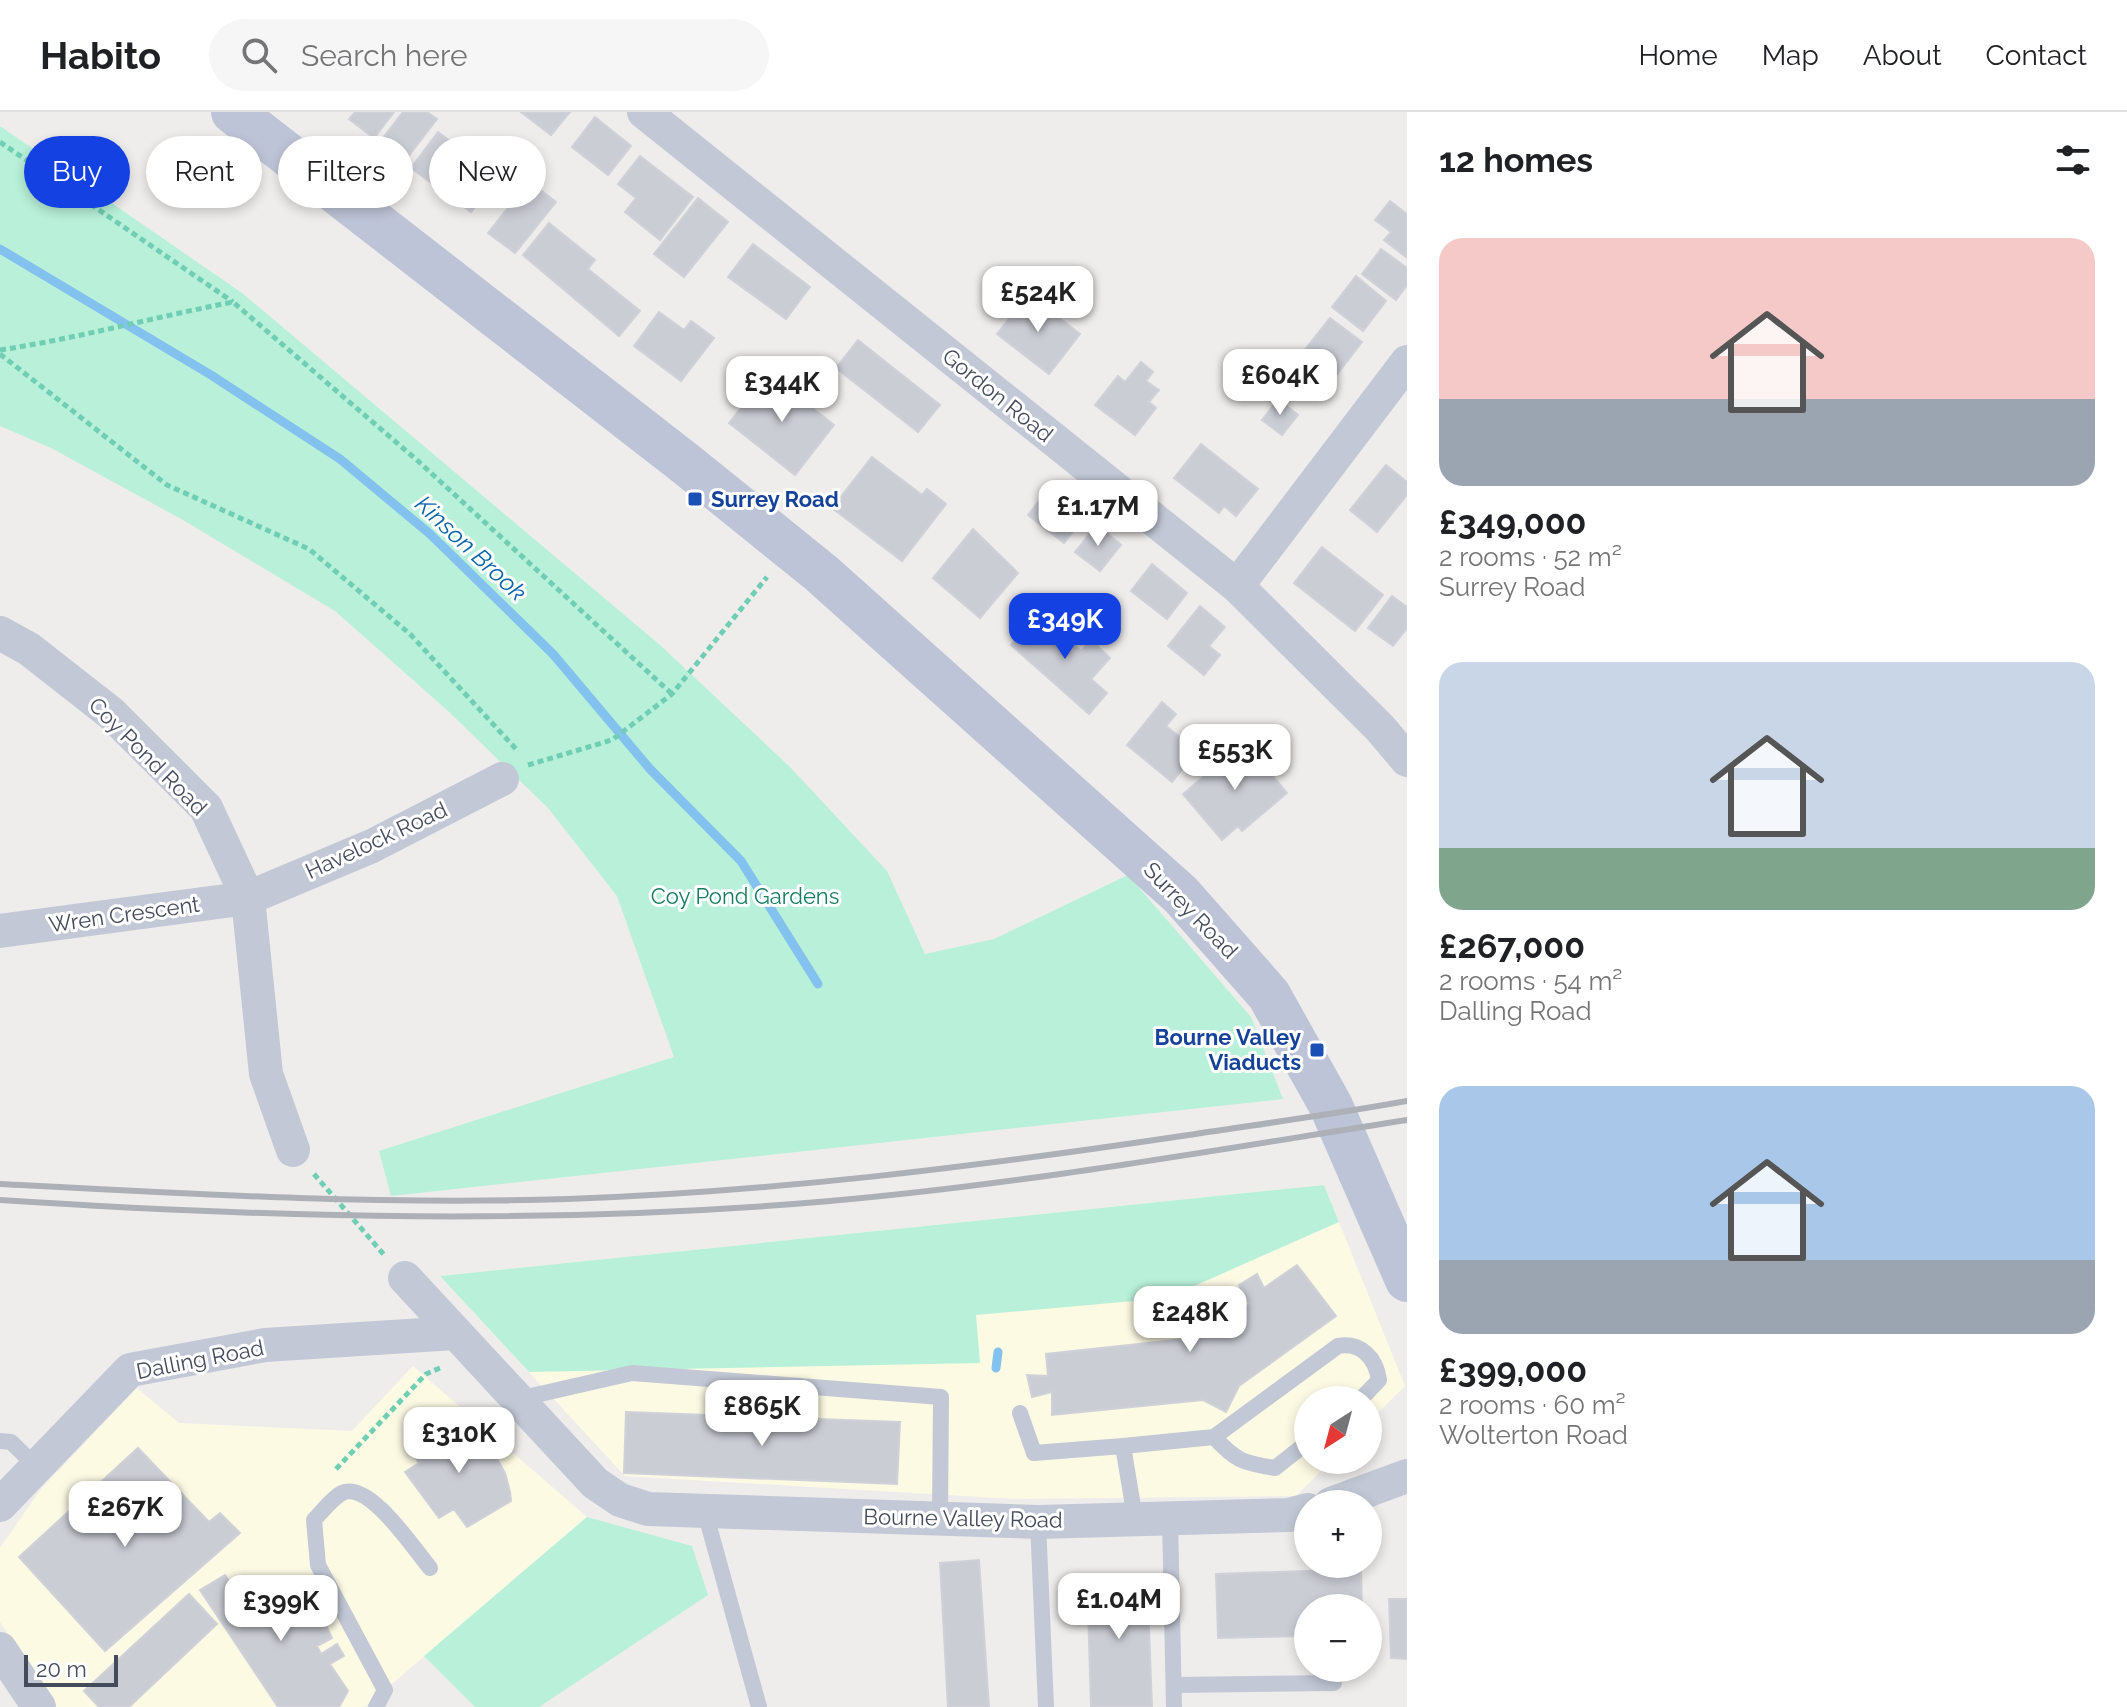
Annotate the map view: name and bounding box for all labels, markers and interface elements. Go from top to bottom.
search box [209,19,769,91]
text: Habito [40,33,161,78]
icon: search [237,33,281,77]
text: Search here [301,38,468,73]
text: Home [1638,39,1718,72]
text: Map [1762,39,1819,72]
text: About [1863,39,1942,72]
text: Contact [1986,39,2087,72]
chip: Buy [24,136,130,208]
chip: Rent [146,136,262,208]
chip: Filters [278,136,413,208]
chip: New [429,136,546,208]
icon: filters [2051,138,2095,182]
text: 12 homes [1439,140,1593,180]
pin: £524K [982,266,1094,334]
text: £524K [1000,277,1076,307]
icon: home [1695,290,1839,434]
street label: Gordon Road [938,343,1058,447]
pin: £604K [1224,349,1336,417]
pin: £344K [726,356,838,424]
text: £604K [1241,360,1319,390]
text: £344K [744,367,820,397]
pin: £1.17M [1033,480,1163,548]
place label: Surrey Road [711,486,839,512]
water label: Kinson Brook [409,489,533,607]
marker: Surrey Road [686,490,704,508]
text: £1.17M [1057,491,1139,521]
text: £349,000 [1439,502,1586,542]
text: 2 rooms · 52 m² [1439,542,1622,572]
text: Surrey Road [1439,572,1585,602]
pin: £349K [1009,593,1121,661]
text: £349K [1027,604,1103,634]
street label: Coy Pond Road [84,692,212,820]
icon: home [1695,714,1839,858]
pin: £553K [1179,724,1291,792]
text: £553K [1198,735,1272,765]
street label: Havelock Road [301,796,451,884]
street label: Surrey Road [1139,856,1243,964]
park label: Coy Pond Gardens [651,883,839,909]
street label: Wren Crescent [47,890,202,937]
text: £267,000 [1439,926,1585,966]
text: 2 rooms · 54 m² [1439,966,1622,996]
text: Dalling Road [1439,996,1592,1026]
place label: Bourne Valley Viaducts [1154,1024,1301,1075]
marker: Bourne Valley Viaducts [1308,1041,1326,1059]
icon: home [1695,1138,1839,1282]
pin: £248K [1134,1286,1246,1354]
text: £248K [1152,1297,1228,1327]
street label: Dalling Road [134,1334,266,1384]
text: £399,000 [1439,1350,1587,1390]
pin: £865K [706,1380,818,1448]
north arrow [1294,1386,1382,1474]
map controls [1294,1386,1382,1682]
text: 2 rooms · 60 m² [1439,1390,1626,1420]
text: £865K [723,1391,801,1421]
pin: £310K [403,1407,515,1475]
text: £310K [422,1418,496,1448]
text: Wolterton Road [1439,1420,1628,1450]
pin: £267K [69,1481,181,1549]
button: + [1294,1490,1382,1578]
text: £267K [87,1492,163,1522]
street label: Bourne Valley Road [863,1503,1063,1533]
pin: £1.04M [1054,1573,1184,1641]
pin: £399K [225,1575,337,1643]
text: £1.04M [1076,1584,1162,1614]
text: £399K [243,1586,319,1616]
button: − [1294,1594,1382,1682]
scale bar [24,1651,118,1687]
text: 20 m [36,1656,87,1682]

